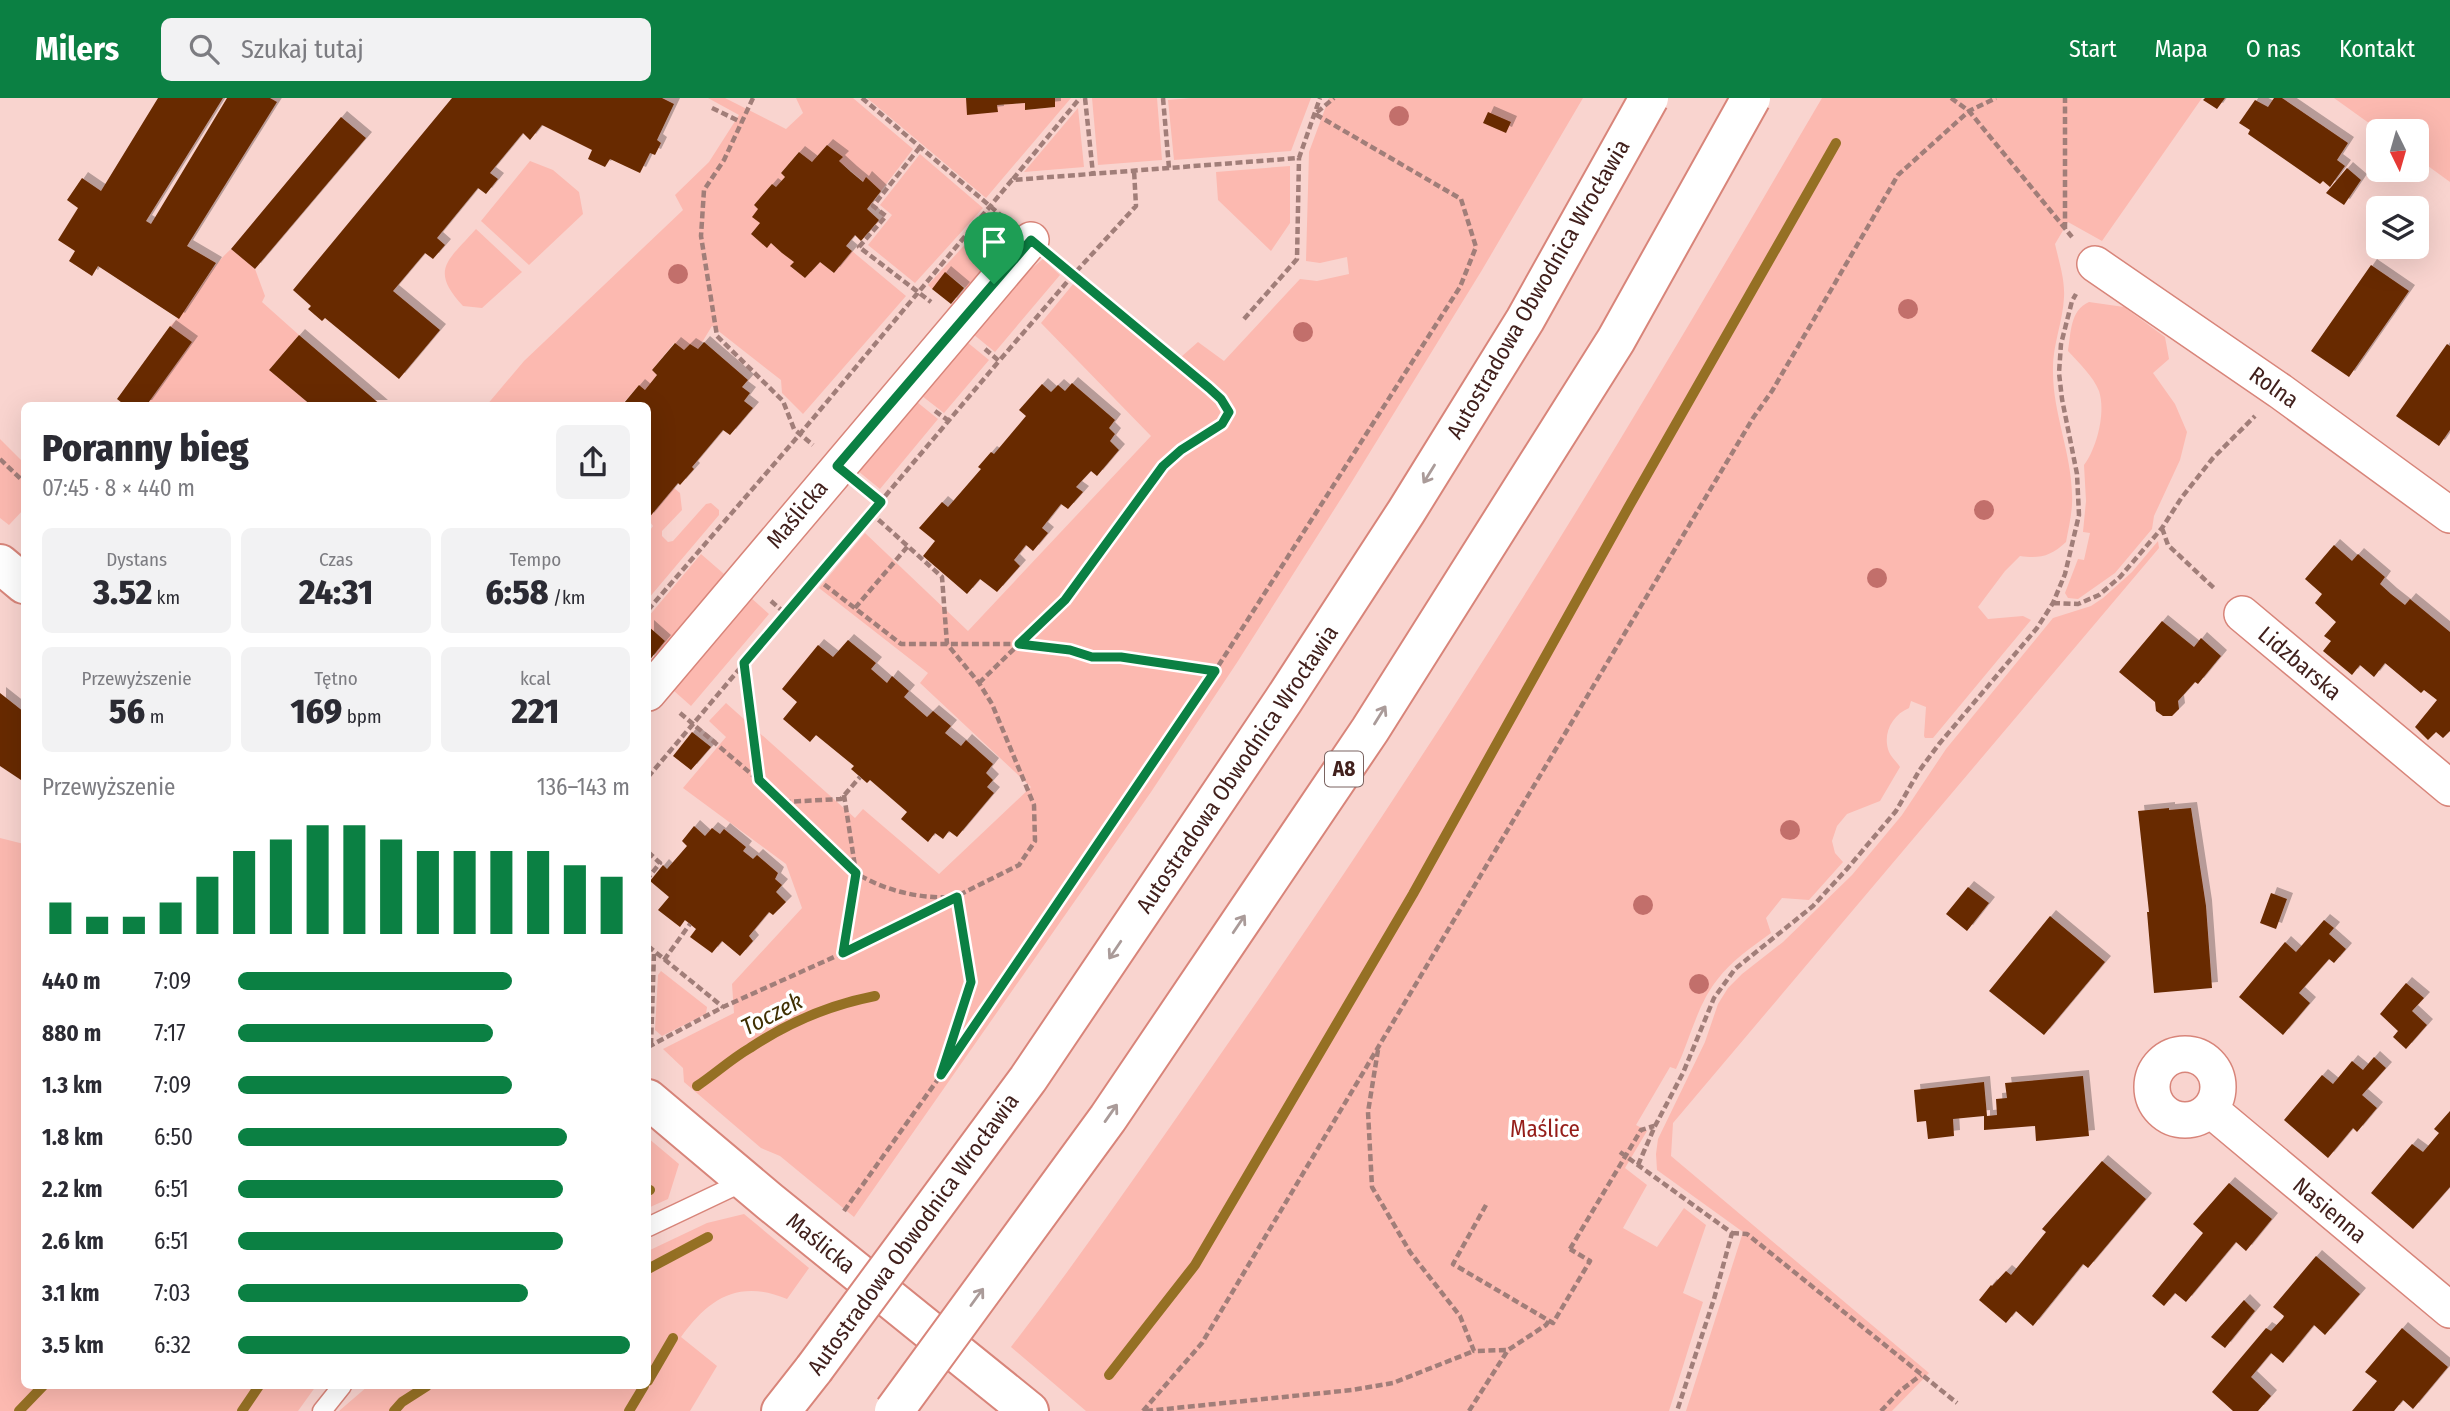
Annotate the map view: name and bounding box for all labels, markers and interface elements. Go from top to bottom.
search box [161,18,651,81]
text: Milers [35,29,119,69]
icon: search [185,30,223,68]
text: Szukaj tutaj [241,34,364,65]
text: Start [2069,35,2117,63]
text: Mapa [2155,35,2208,63]
text: O nas [2246,35,2301,63]
text: Kontakt [2339,35,2415,63]
north arrow [2366,119,2429,182]
map controls [2366,119,2429,259]
street label: Autostradowa Obwodnica Wrocławia [1440,134,1636,444]
button: layers [2366,196,2429,259]
pin [964,212,1024,284]
icon: arrive [975,223,1013,261]
street label: Rolna [2244,360,2304,414]
text: Poranny bieg [42,425,249,471]
button: share [556,425,630,499]
one-way arrow [1422,464,1436,484]
text: 07:45 · 8 × 440 m [42,474,195,502]
street label: Maślicka [760,474,834,554]
text: Dystans [106,548,167,571]
text: Czas [319,548,353,571]
text: Tempo [509,548,561,571]
text: 3.52 [93,571,152,613]
text: 24:31 [299,571,373,613]
text: 6:58 [485,571,549,613]
text: km [152,586,180,609]
text: /km [549,586,585,609]
street label: Autostradowa Obwodnica Wrocławia [1130,620,1344,918]
street label: Lidzbarska [2253,620,2347,706]
text: Przewyższenie [82,667,192,690]
text: Tętno [314,667,358,690]
text: kcal [520,667,551,690]
text: 56 [109,690,145,732]
text: 169 [290,690,342,732]
text: 221 [512,690,559,732]
text: m [145,705,164,728]
text: bpm [342,705,382,728]
one-way arrow [1373,706,1387,726]
road number: A8 [1325,752,1363,786]
text: Przewyższenie [42,773,175,801]
text: 136–143 m [537,773,630,801]
one-way arrow [1232,915,1246,935]
one-way arrow [1108,940,1122,959]
text: 440 m [42,967,101,995]
text: 7:09 [154,967,191,995]
water label: Toczek [737,987,807,1041]
text: 880 m [42,1019,101,1047]
text: 7:17 [154,1019,186,1047]
text: 1.3 km [42,1071,102,1099]
text: 7:09 [154,1071,191,1099]
street label: Autostradowa Obwodnica Wrocławia [801,1088,1025,1380]
one-way arrow [1104,1104,1118,1123]
park label: Maślice [1510,1115,1580,1143]
text: 1.8 km [42,1123,103,1151]
text: 6:50 [154,1123,193,1151]
street label: Nasienna [2287,1171,2373,1249]
text: 2.2 km [42,1175,103,1203]
text: 6:51 [154,1175,189,1203]
street label: Maślicka [781,1207,861,1279]
text: 2.6 km [42,1227,104,1255]
text: 6:51 [154,1227,189,1255]
text: 3.1 km [42,1279,100,1307]
text: 7:03 [154,1279,190,1307]
one-way arrow [970,1288,985,1306]
text: 3.5 km [42,1331,104,1359]
text: 6:32 [154,1331,191,1359]

